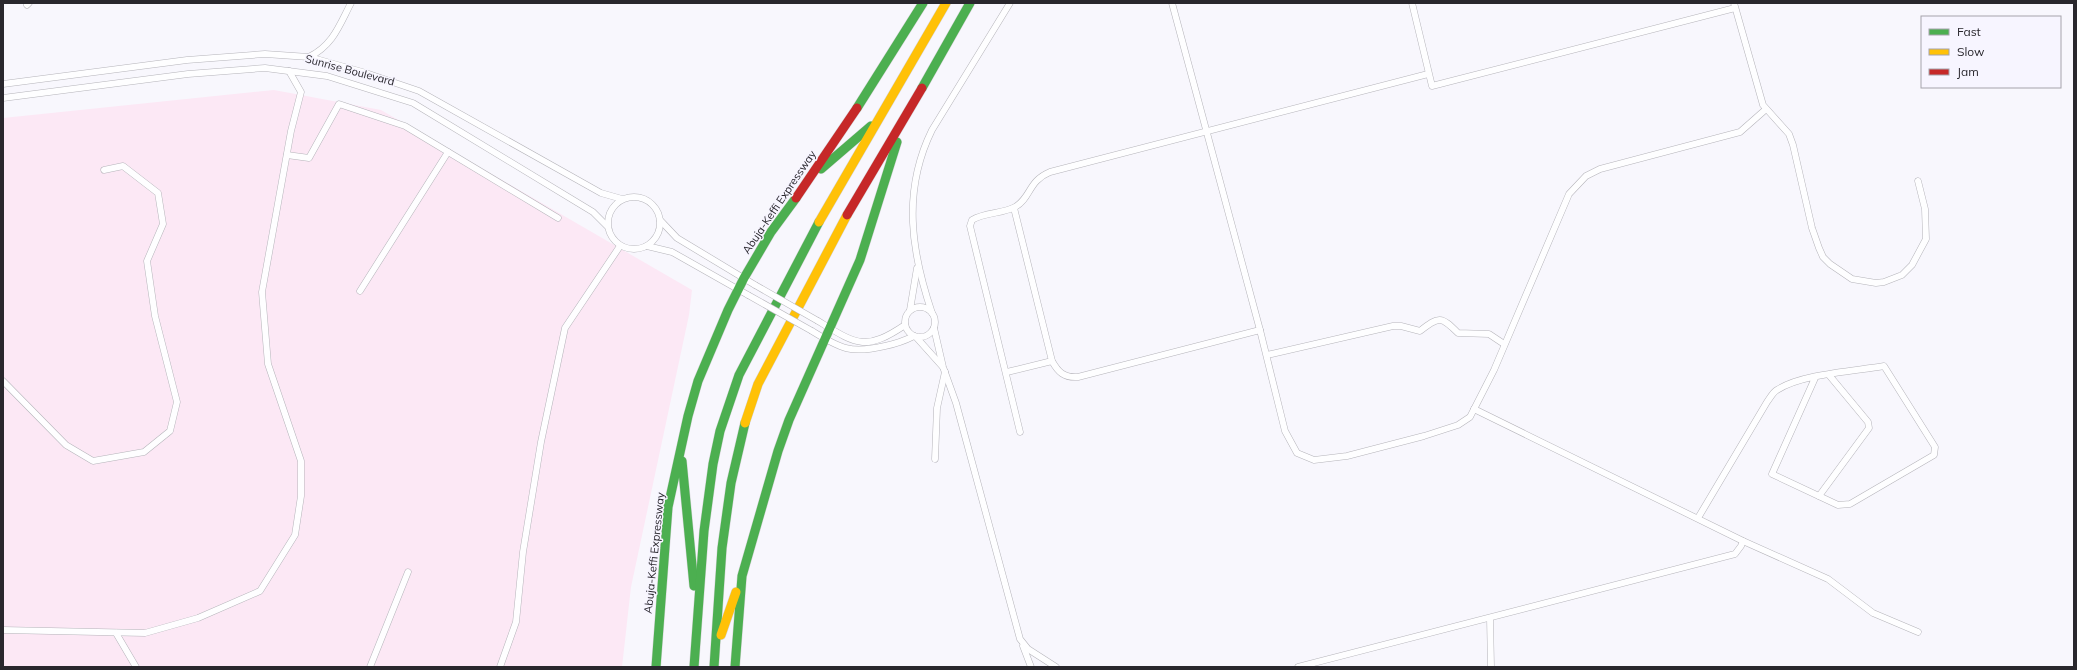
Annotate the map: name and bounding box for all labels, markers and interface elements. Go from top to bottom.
legend [1921,16,2061,88]
text: Fast [1957,24,1981,39]
text: Slow [1957,44,1985,59]
street label: Sunrise Boulevard [304,51,396,89]
text: Jam [1957,64,1979,79]
street label: Abuja-Keffi Expressway [739,147,819,256]
street label: Abuja-Keffi Expressway [641,491,667,614]

